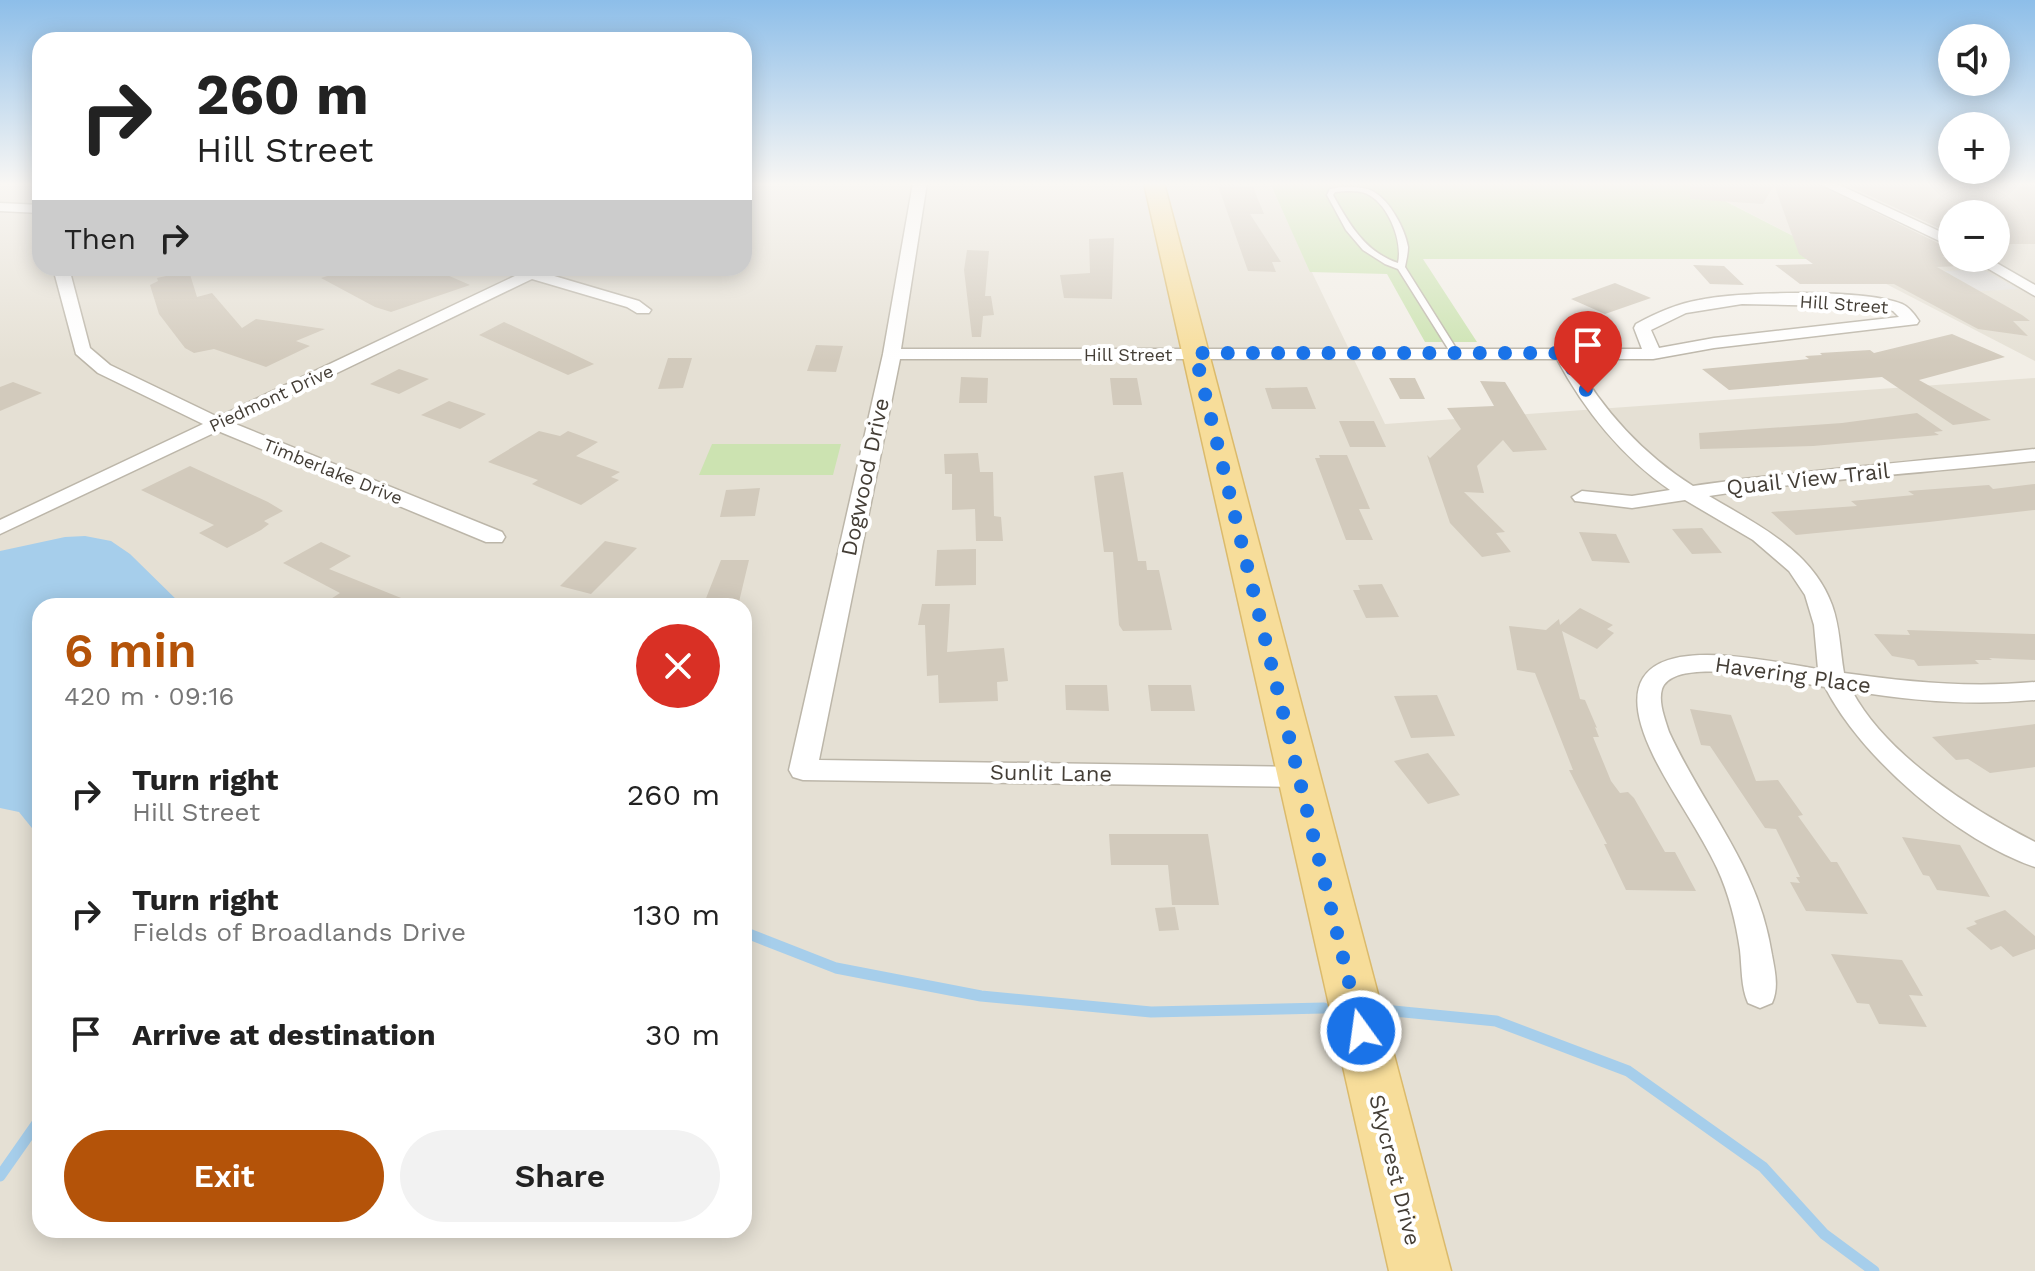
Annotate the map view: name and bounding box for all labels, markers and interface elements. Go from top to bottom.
map controls [1938,24,2010,272]
button: sound [1938,24,2010,96]
text: 260 m [196,62,369,128]
icon: right [64,64,168,168]
button: + [1938,112,2010,184]
text: Hill Street [196,129,373,171]
button: − [1938,200,2010,272]
icon: right [152,216,196,260]
text: Then [64,221,136,256]
street label: Hill Street [1799,290,1889,318]
pin [1554,311,1622,393]
icon: arrive [1566,323,1610,367]
street label: Hill Street [1084,344,1173,365]
street label: Piedmont Drive [205,360,337,436]
street label: Dogwood Drive [836,396,894,558]
street label: Timberlake Drive [260,433,406,509]
street label: Quail View Trail [1725,458,1891,500]
text: 6 min [64,622,197,679]
button: close [636,624,720,708]
street label: Havering Place [1713,652,1873,698]
text: 420 m · 09:16 [64,681,234,711]
street label: Sunlit Lane [990,759,1112,787]
text: Turn right [132,762,278,797]
icon: right [64,772,108,816]
text: 260 m [627,777,720,812]
text: Hill Street [132,797,260,827]
text: Turn right [132,882,278,917]
icon: right [64,892,108,936]
text: 130 m [633,897,720,932]
text: Fields of Broadlands Drive [132,917,466,947]
position arrow [1319,989,1403,1073]
icon: arrive [64,1012,108,1056]
text: Arrive at destination [132,1017,436,1052]
text: 30 m [645,1017,720,1052]
street label: Skycrest Drive [1364,1092,1426,1248]
button: Exit [64,1130,384,1222]
button: Share [400,1130,720,1222]

